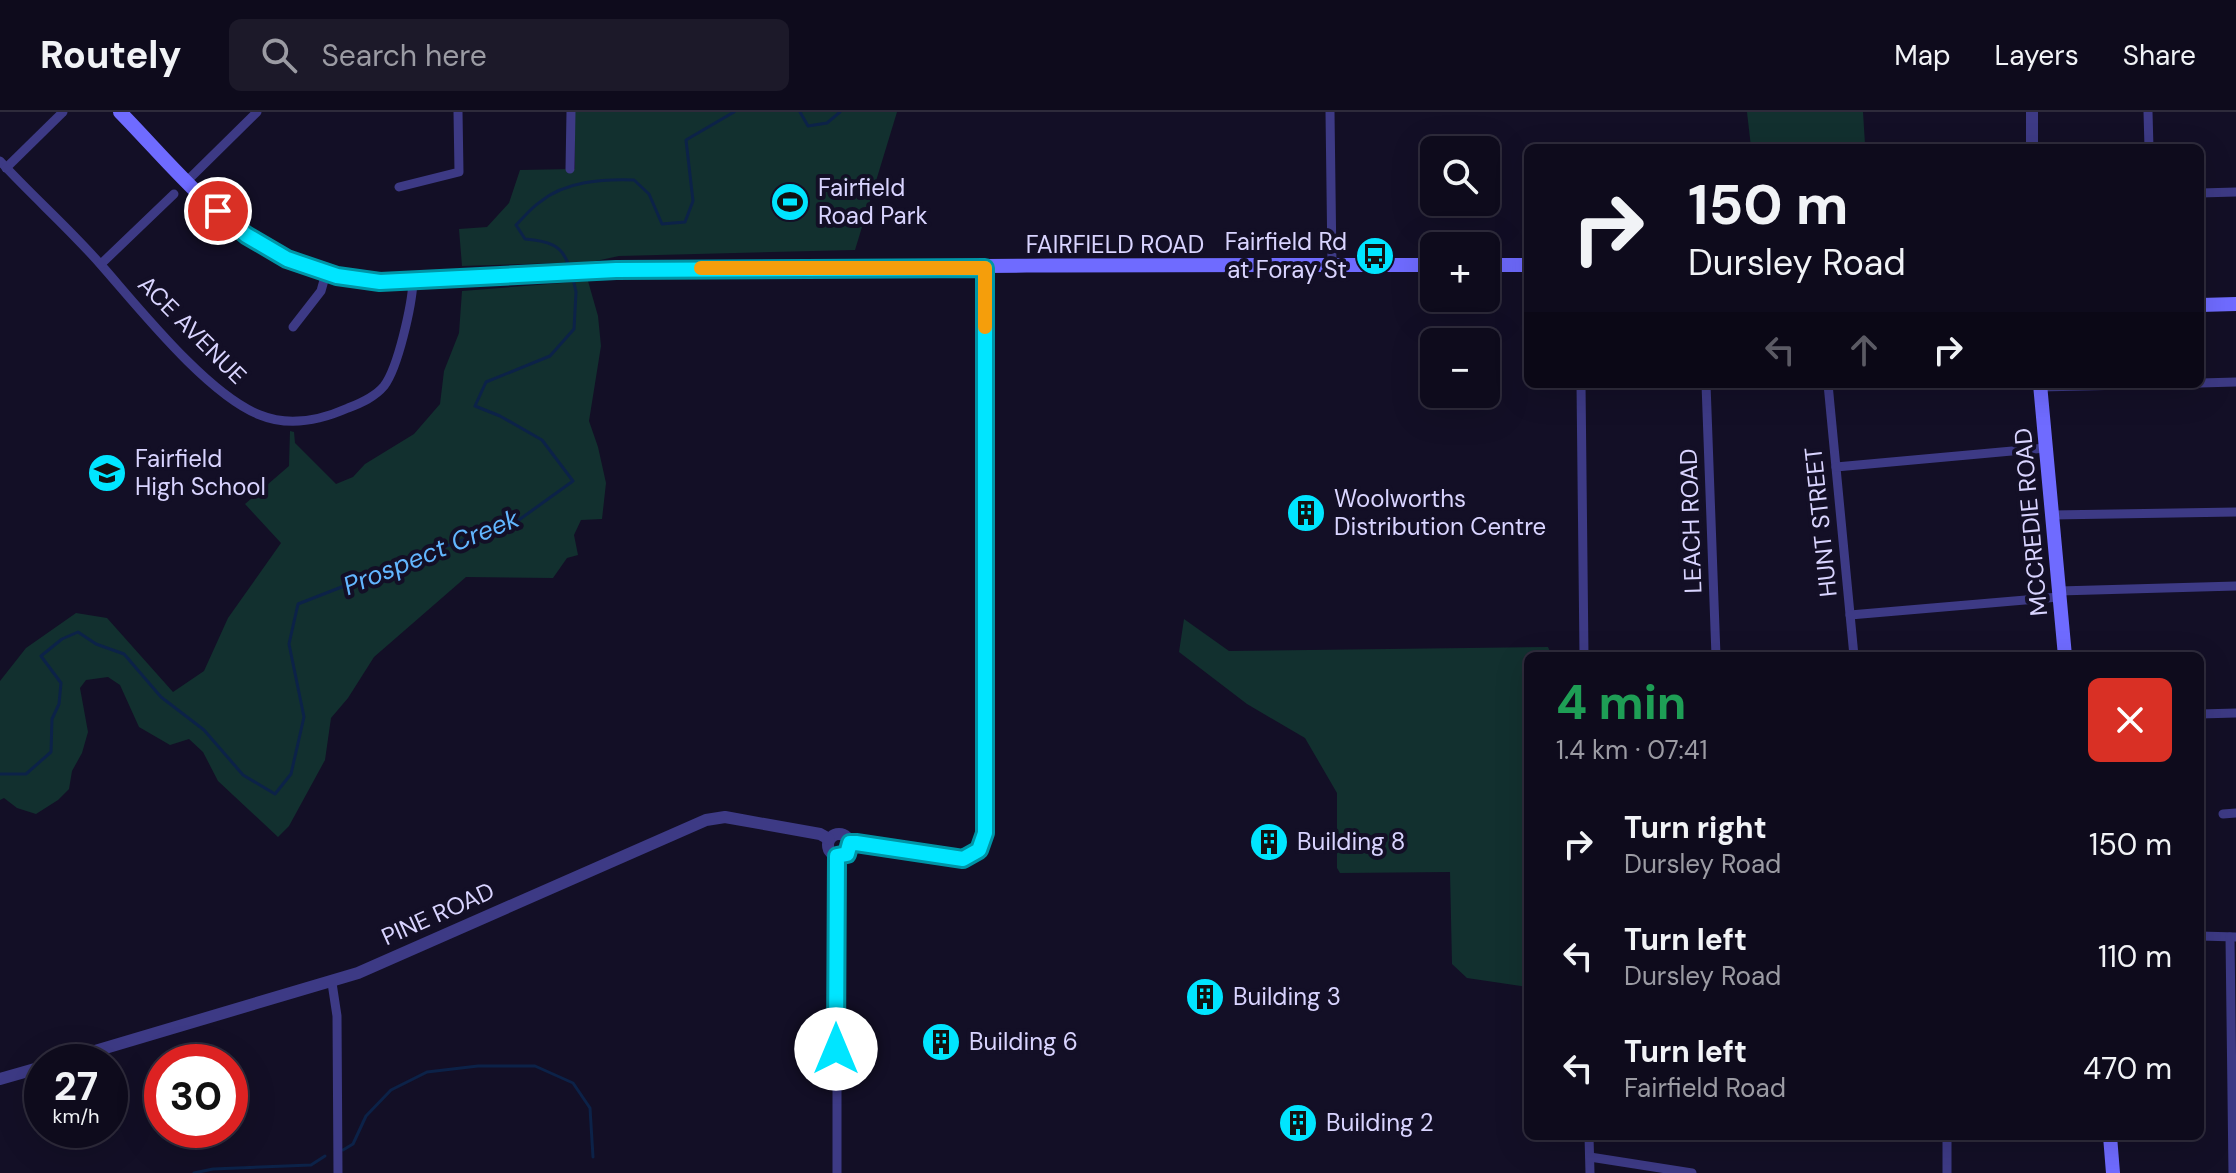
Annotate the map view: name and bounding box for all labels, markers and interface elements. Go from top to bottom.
search box [229,19,789,91]
text: Routely [40,30,181,80]
icon: search [257,33,301,77]
text: Search here [321,36,487,75]
text: Map [1894,37,1951,74]
text: Layers [1995,37,2079,74]
text: Share [2123,37,2196,74]
map controls [1420,136,1500,408]
button: search [1420,136,1500,216]
text: 150 m [1688,168,1849,241]
place label: Fairfield Road Park [818,172,928,231]
icon: right [1556,176,1660,280]
pin [184,177,252,245]
sports icon: Fairfield Road Park [769,181,811,223]
icon: arrive [196,189,240,233]
place label: Fairfield Rd at Foray St [1225,226,1347,285]
street label: FAIRFIELD ROAD [1026,229,1204,260]
button: + [1420,232,1500,312]
bus stop icon: Fairfield Rd at Foray St [1354,235,1396,277]
text: Dursley Road [1688,239,1906,286]
street label: ACE AVENUE [131,269,253,391]
button: − [1420,328,1500,408]
icon: left [1758,328,1802,372]
icon: ahead [1842,328,1886,372]
icon: right [1926,328,1970,372]
street label: MCCREDIE ROAD [2007,427,2054,617]
place label: Fairfield High School [135,443,266,502]
street label: HUNT STREET [1797,446,1844,598]
street label: LEACH ROAD [1672,448,1709,594]
school or university icon: Fairfield High School [86,452,128,494]
place label: Woolworths Distribution Centre [1334,483,1546,542]
building icon: Woolworths Distribution Centre [1285,492,1327,534]
water label: Prospect Creek [338,501,525,603]
text: 4 min [1556,671,1686,734]
button: close [2088,678,2172,762]
text: 1.4 km · 07:41 [1556,733,1708,767]
text: Turn right [1624,808,1767,847]
building icon: Building 8 [1248,821,1290,863]
icon: right [1556,822,1600,866]
text: 150 m [2089,825,2172,864]
place label: Building 8 [1297,826,1405,857]
text: Dursley Road [1624,847,1781,881]
street label: PINE ROAD [377,875,499,952]
text: Turn left [1624,920,1747,959]
icon: left [1556,934,1600,978]
text: 110 m [2098,937,2172,976]
text: Dursley Road [1624,959,1781,993]
building icon: Building 3 [1184,976,1226,1018]
place label: Building 3 [1233,981,1341,1012]
position arrow [794,1007,878,1091]
building icon: Building 6 [920,1021,962,1063]
place label: Building 6 [969,1026,1078,1057]
text: Turn left [1624,1032,1747,1071]
speed limit sign: 30 [144,1044,248,1148]
icon: left [1556,1046,1600,1090]
text: 470 m [2083,1049,2172,1088]
text: 27 [54,1060,98,1112]
text: Fairfield Road [1624,1071,1786,1105]
building icon: Building 2 [1277,1102,1319,1144]
text: km/h [52,1103,100,1129]
place label: Building 2 [1326,1107,1434,1138]

